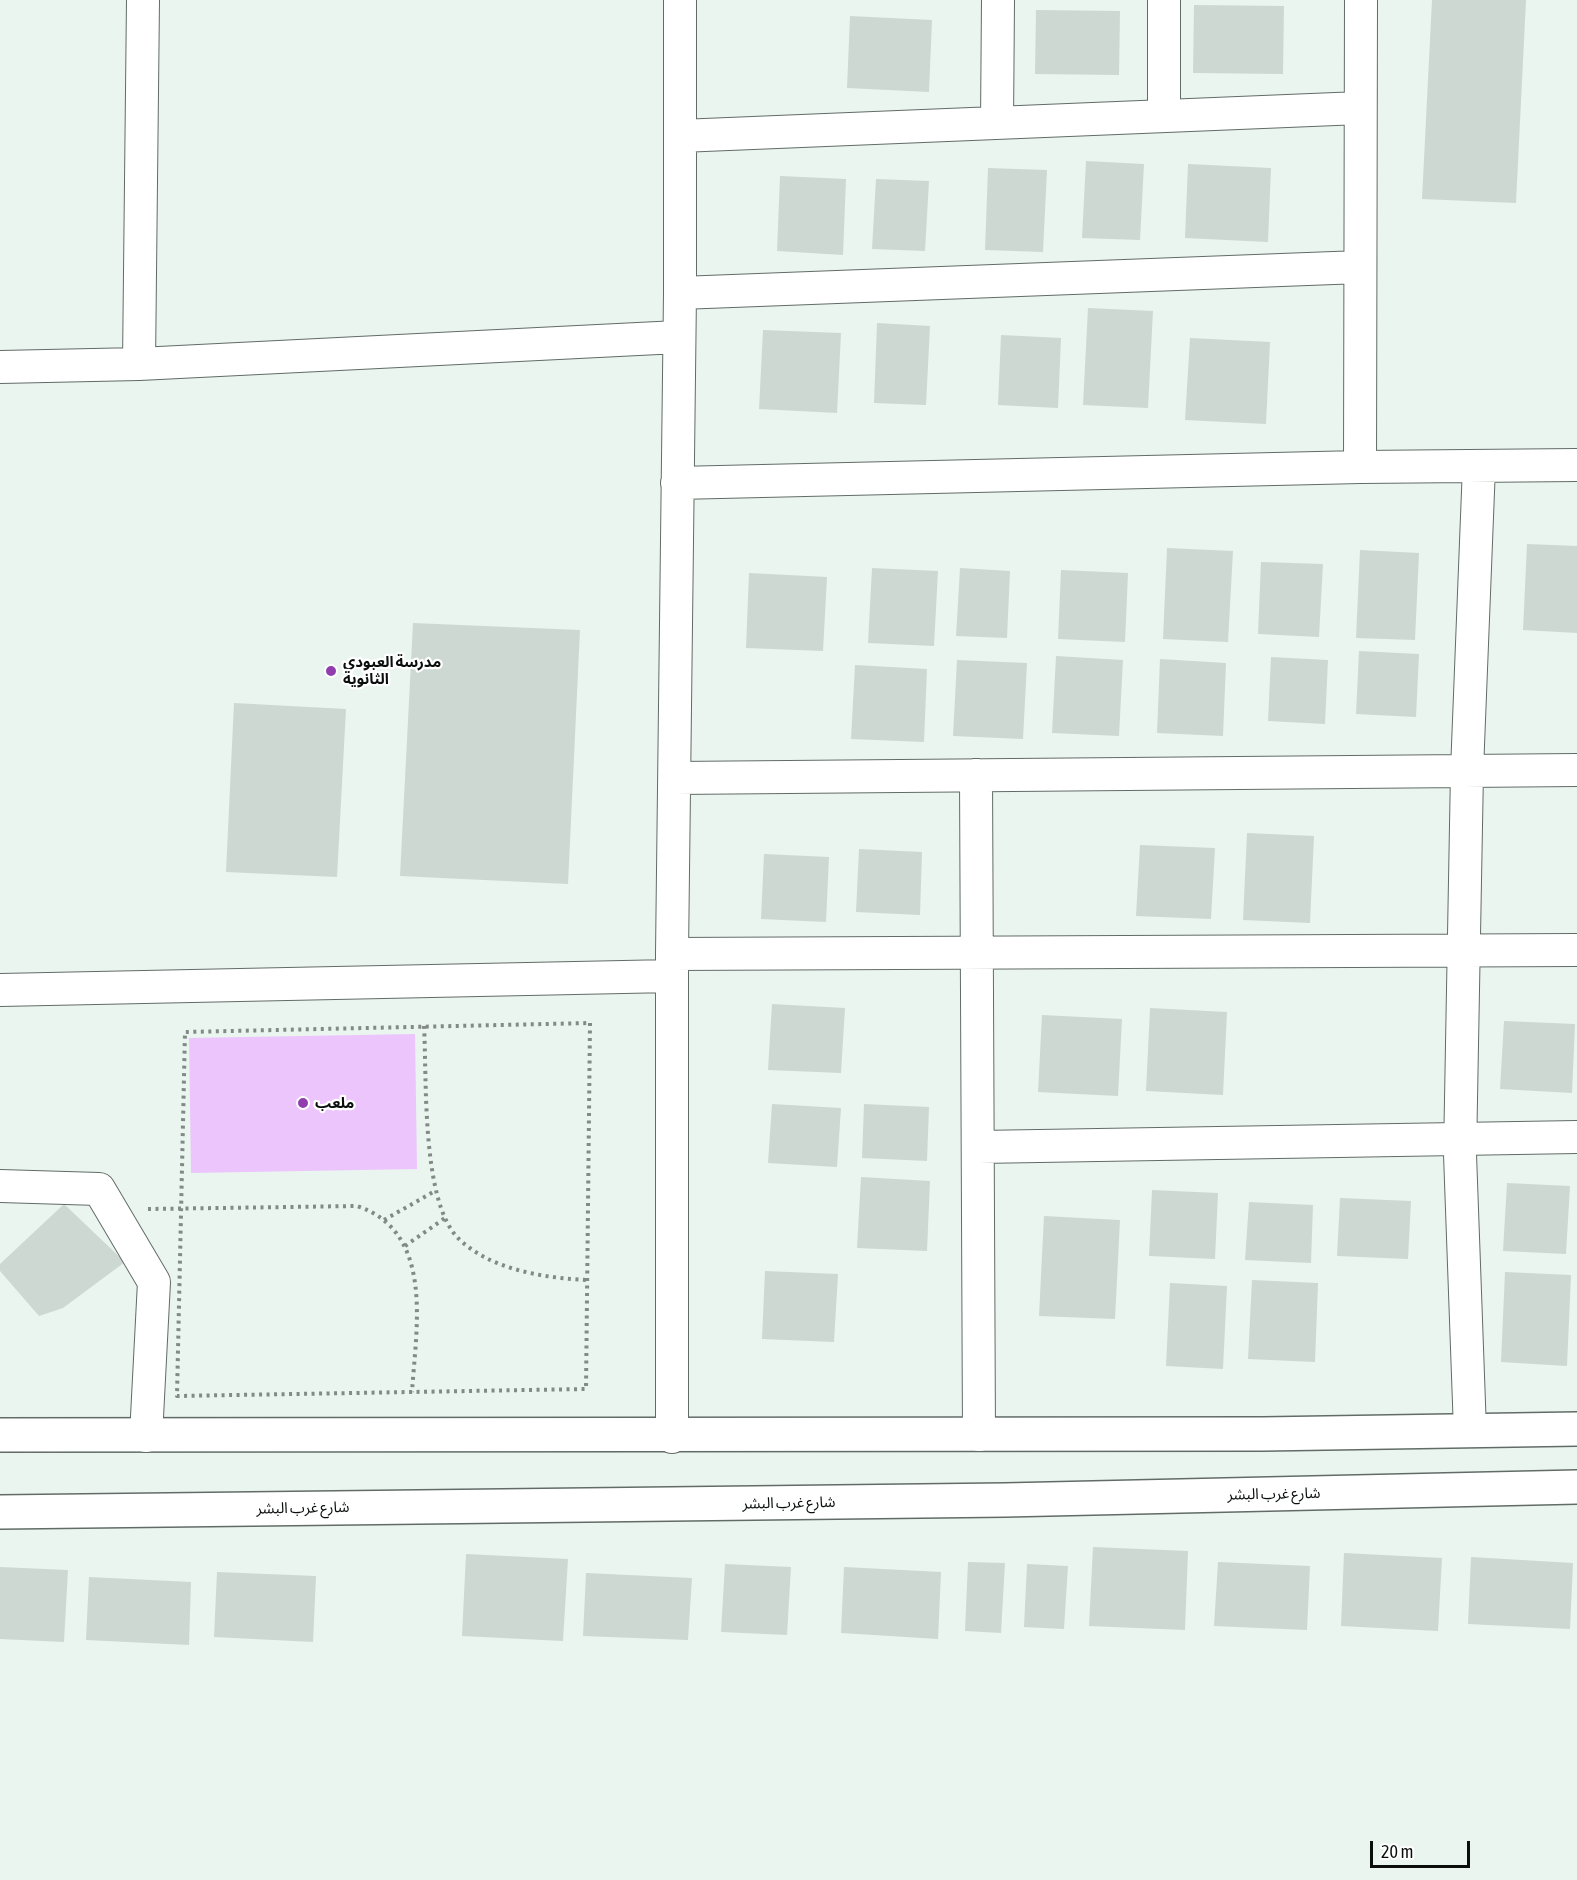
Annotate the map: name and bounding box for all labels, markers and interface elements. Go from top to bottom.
place label: مدرسة العبودي الثانوية [343,653,441,688]
marker: مدرسة العبودي الثانوية [324,664,338,678]
place label: ملعب [315,1094,354,1112]
marker: ملعب [296,1096,310,1110]
street label: شارع غرب البشر [1227,1484,1321,1504]
street label: شارع غرب البشر [742,1493,836,1513]
street label: شارع غرب البشر [256,1498,350,1518]
scale bar [1373,1829,1474,1867]
text: 20 m [1381,1841,1413,1862]

